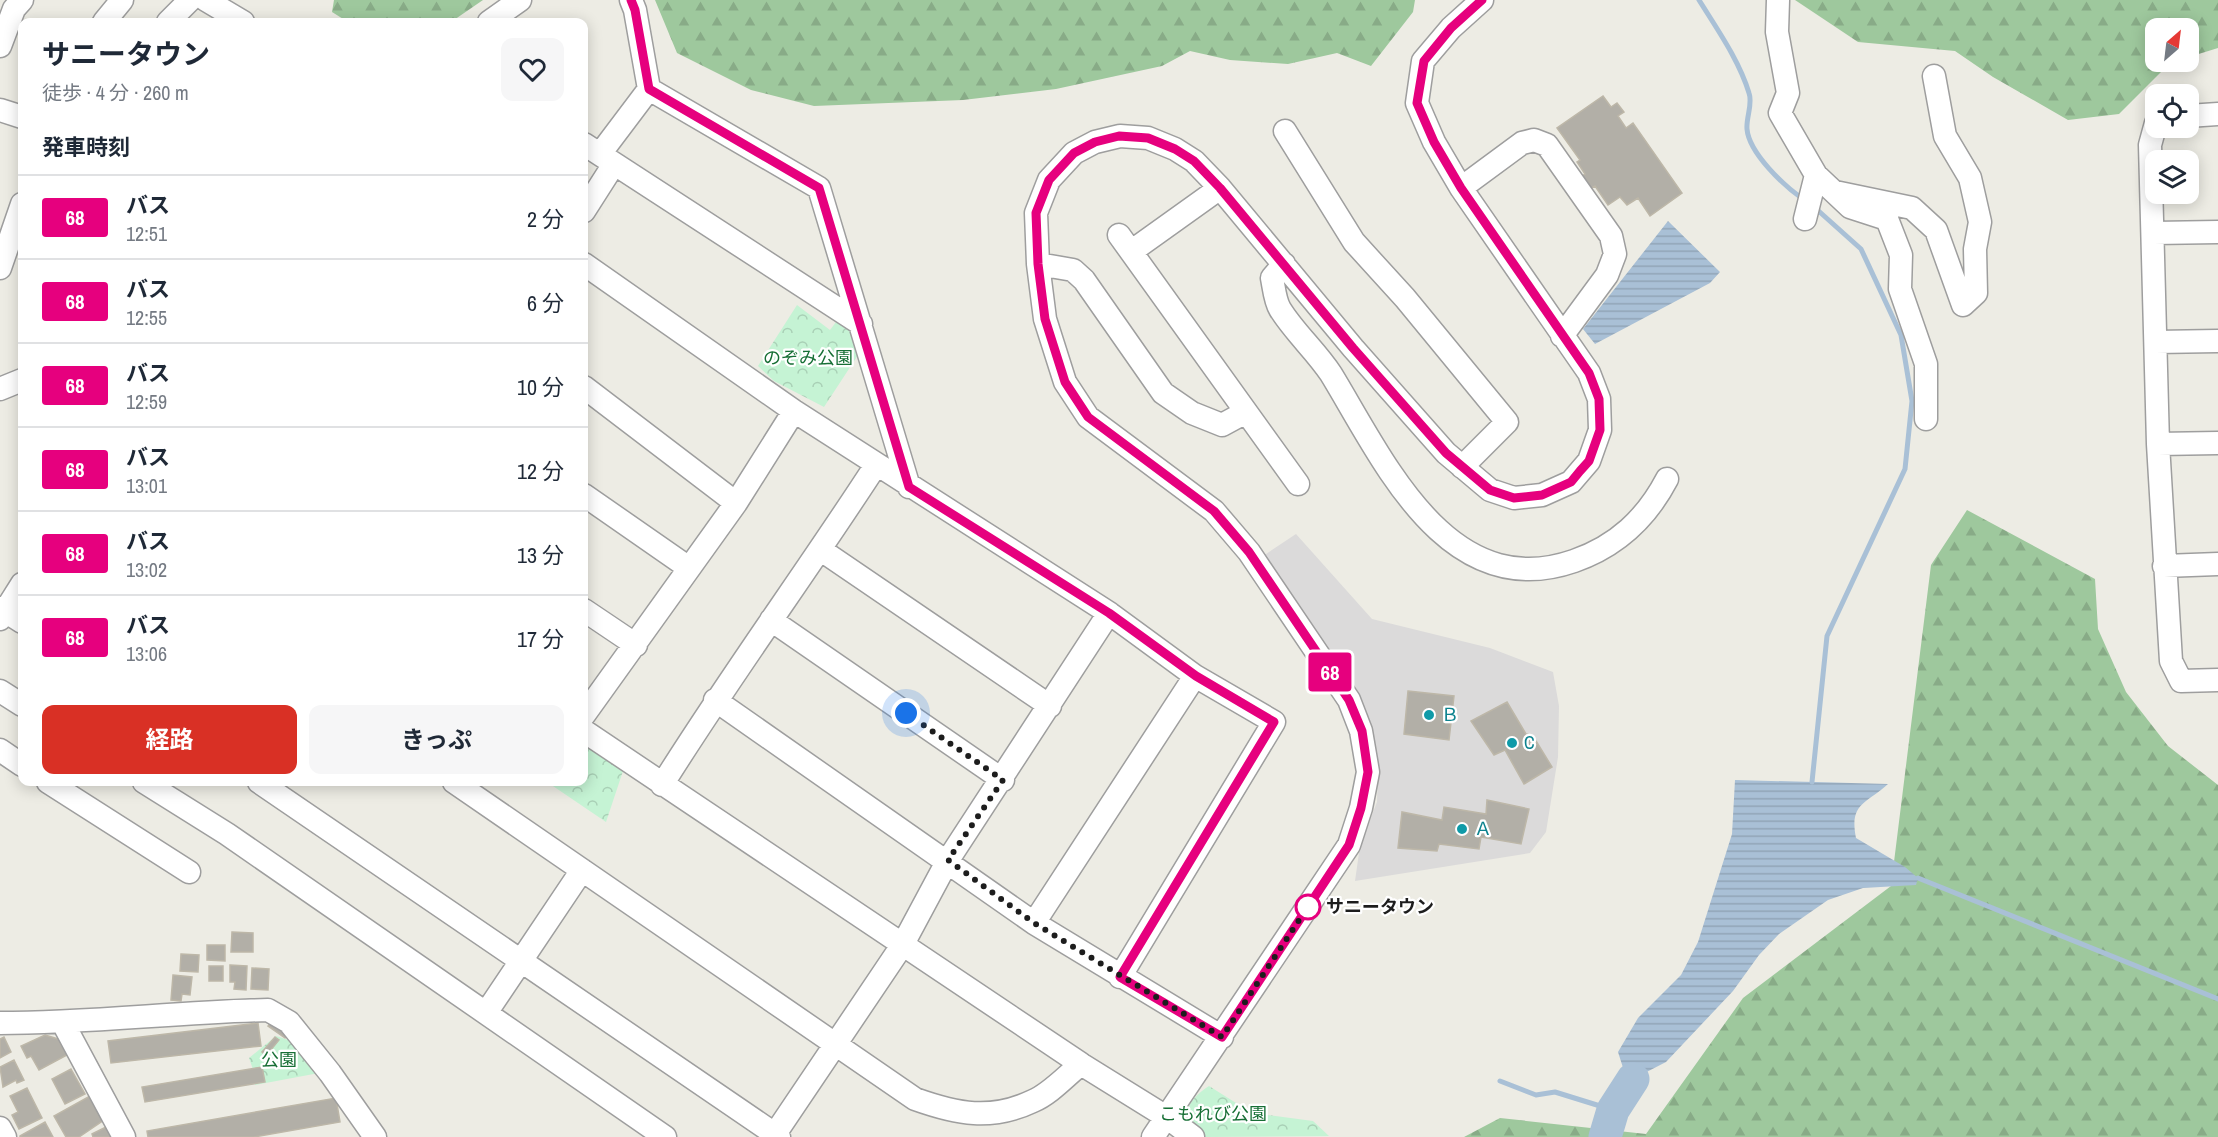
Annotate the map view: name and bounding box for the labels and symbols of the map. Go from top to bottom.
north arrow [2145,18,2199,72]
park label: のぞみ公園 [763,345,853,370]
line badge: 68 [1303,652,1357,692]
your location [891,698,921,728]
place label: Ｂ [1441,702,1459,727]
marker: Ｂ [1422,708,1436,722]
place label: C [1524,730,1535,755]
marker: C [1505,736,1519,750]
place label: Ａ [1474,816,1492,841]
marker: Ａ [1455,822,1469,836]
marker: サニータウン [1295,894,1321,920]
place label: サニータウン [1326,894,1434,919]
park label: 公園 [261,1047,297,1072]
park label: こもれび公園 [1159,1101,1267,1126]

